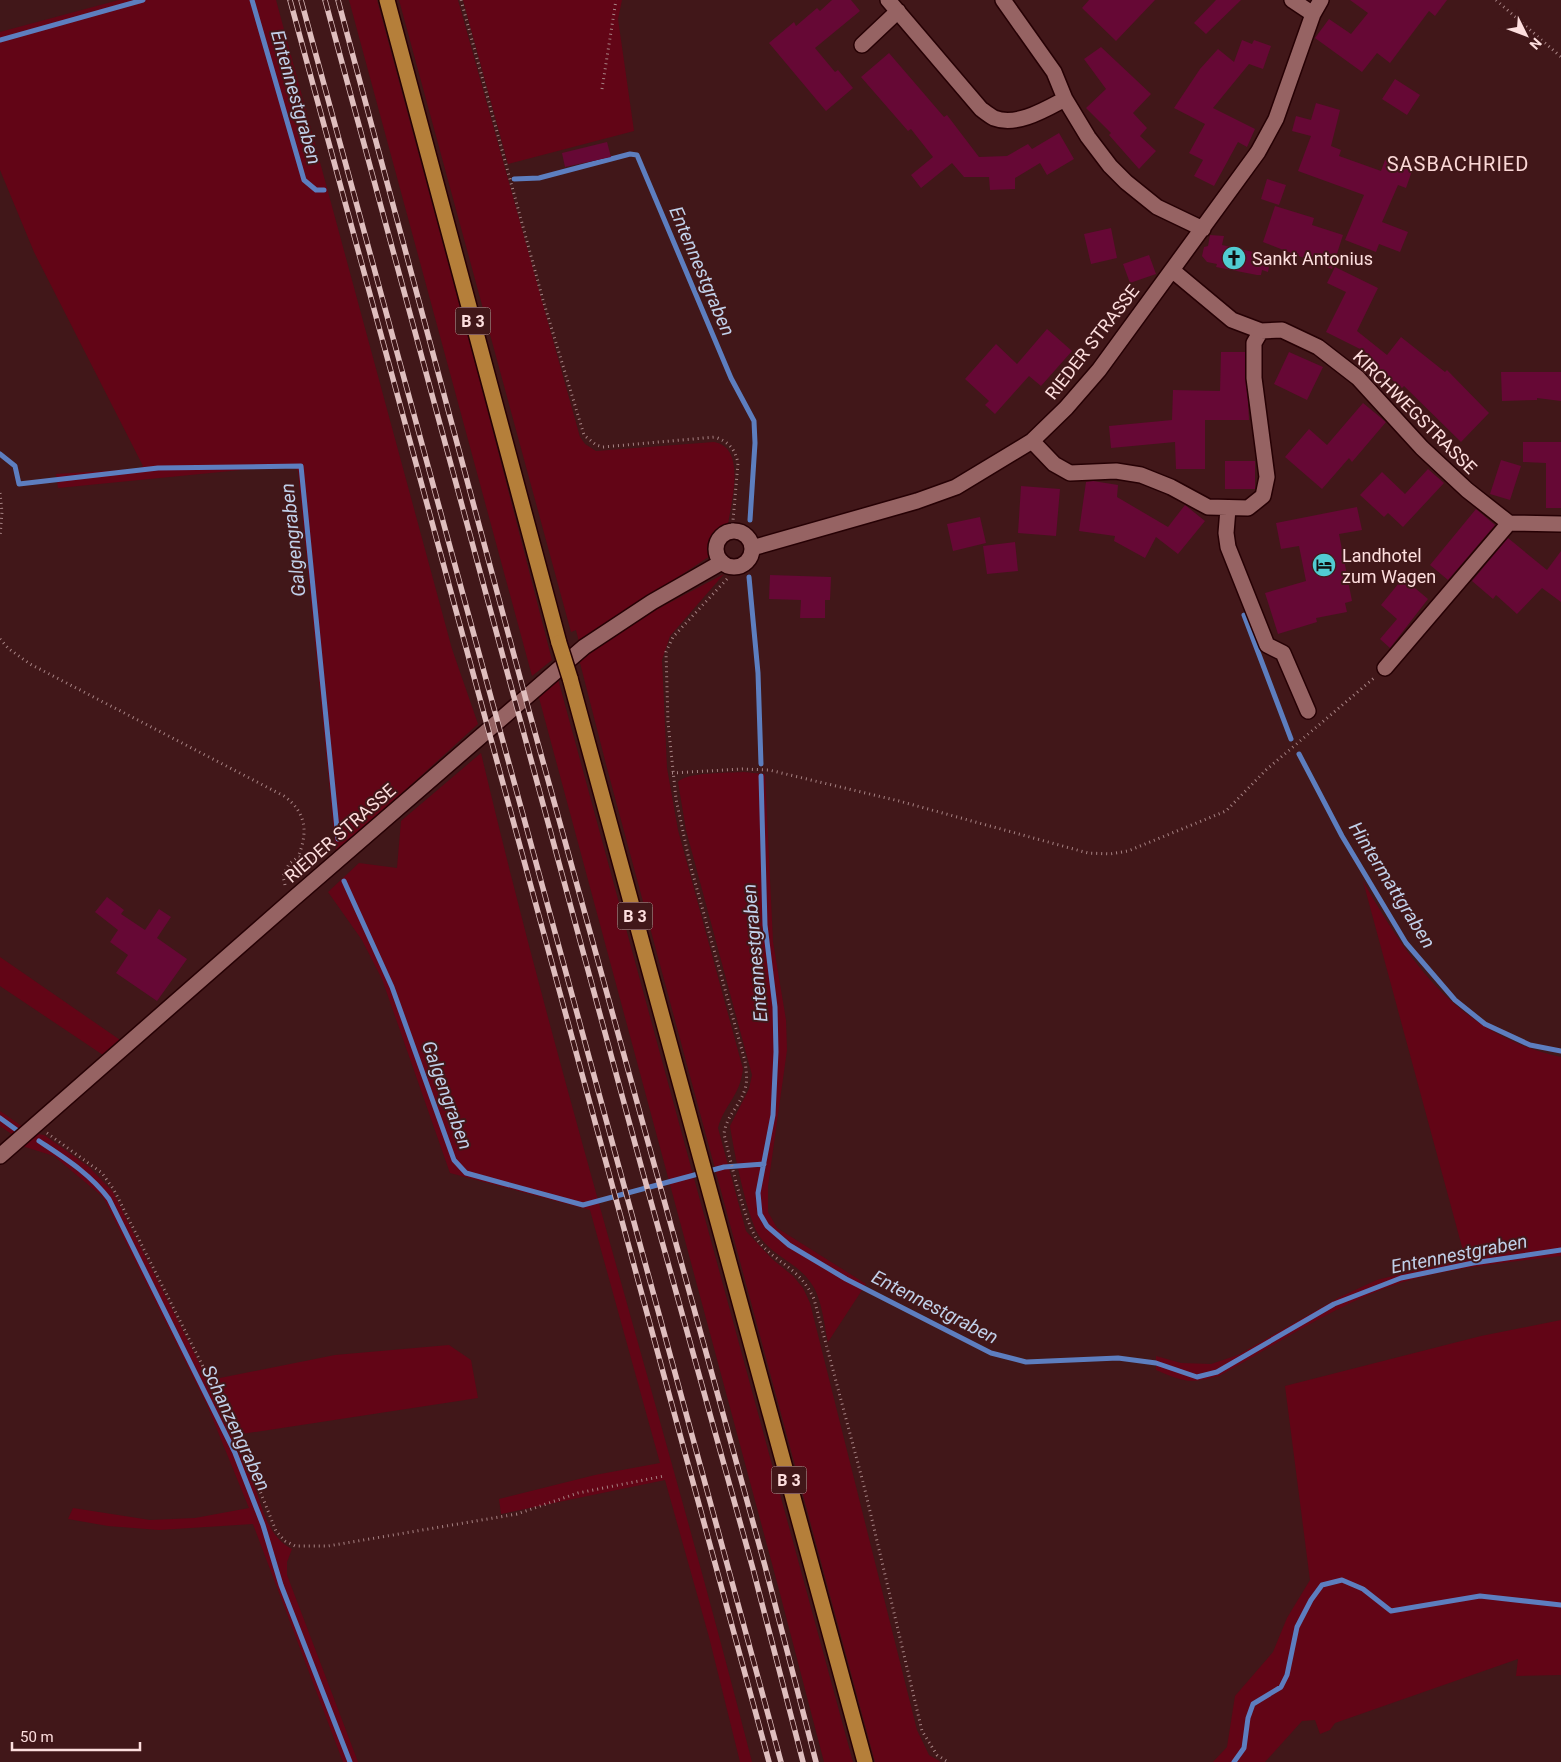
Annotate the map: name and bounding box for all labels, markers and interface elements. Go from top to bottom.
north arrow [1501,10,1551,60]
water label: Entennestgraben [266,27,326,167]
text: N [1526,35,1545,53]
district label: SASBACHRIED [1387,152,1529,176]
water label: Entennestgraben [664,203,740,339]
church icon: Sankt Antonius [1221,245,1247,271]
place label: Sankt Antonius [1252,248,1373,269]
street label: RIEDER STRASSE [1041,280,1143,404]
road number: B 3 [456,308,490,334]
street label: KIRCHWEGSTRASSE [1349,346,1481,478]
water label: Galgengraben [276,482,310,598]
place label: Landhotel zum Wagen [1342,545,1436,587]
hotel icon: Landhotel zum Wagen [1311,552,1337,578]
street label: RIEDER STRASSE [280,779,400,887]
water label: Hintermattgraben [1344,818,1440,952]
water label: Entennestgraben [738,883,772,1023]
road number: B 3 [618,902,652,929]
water label: Galgengraben [417,1038,477,1152]
water label: Entennestgraben [1389,1229,1529,1279]
water label: Entennestgraben [868,1265,1002,1349]
water label: Schanzengraben [197,1361,275,1495]
road number: B 3 [772,1466,806,1494]
scale bar [12,1720,140,1752]
text: 50 m [20,1728,54,1746]

